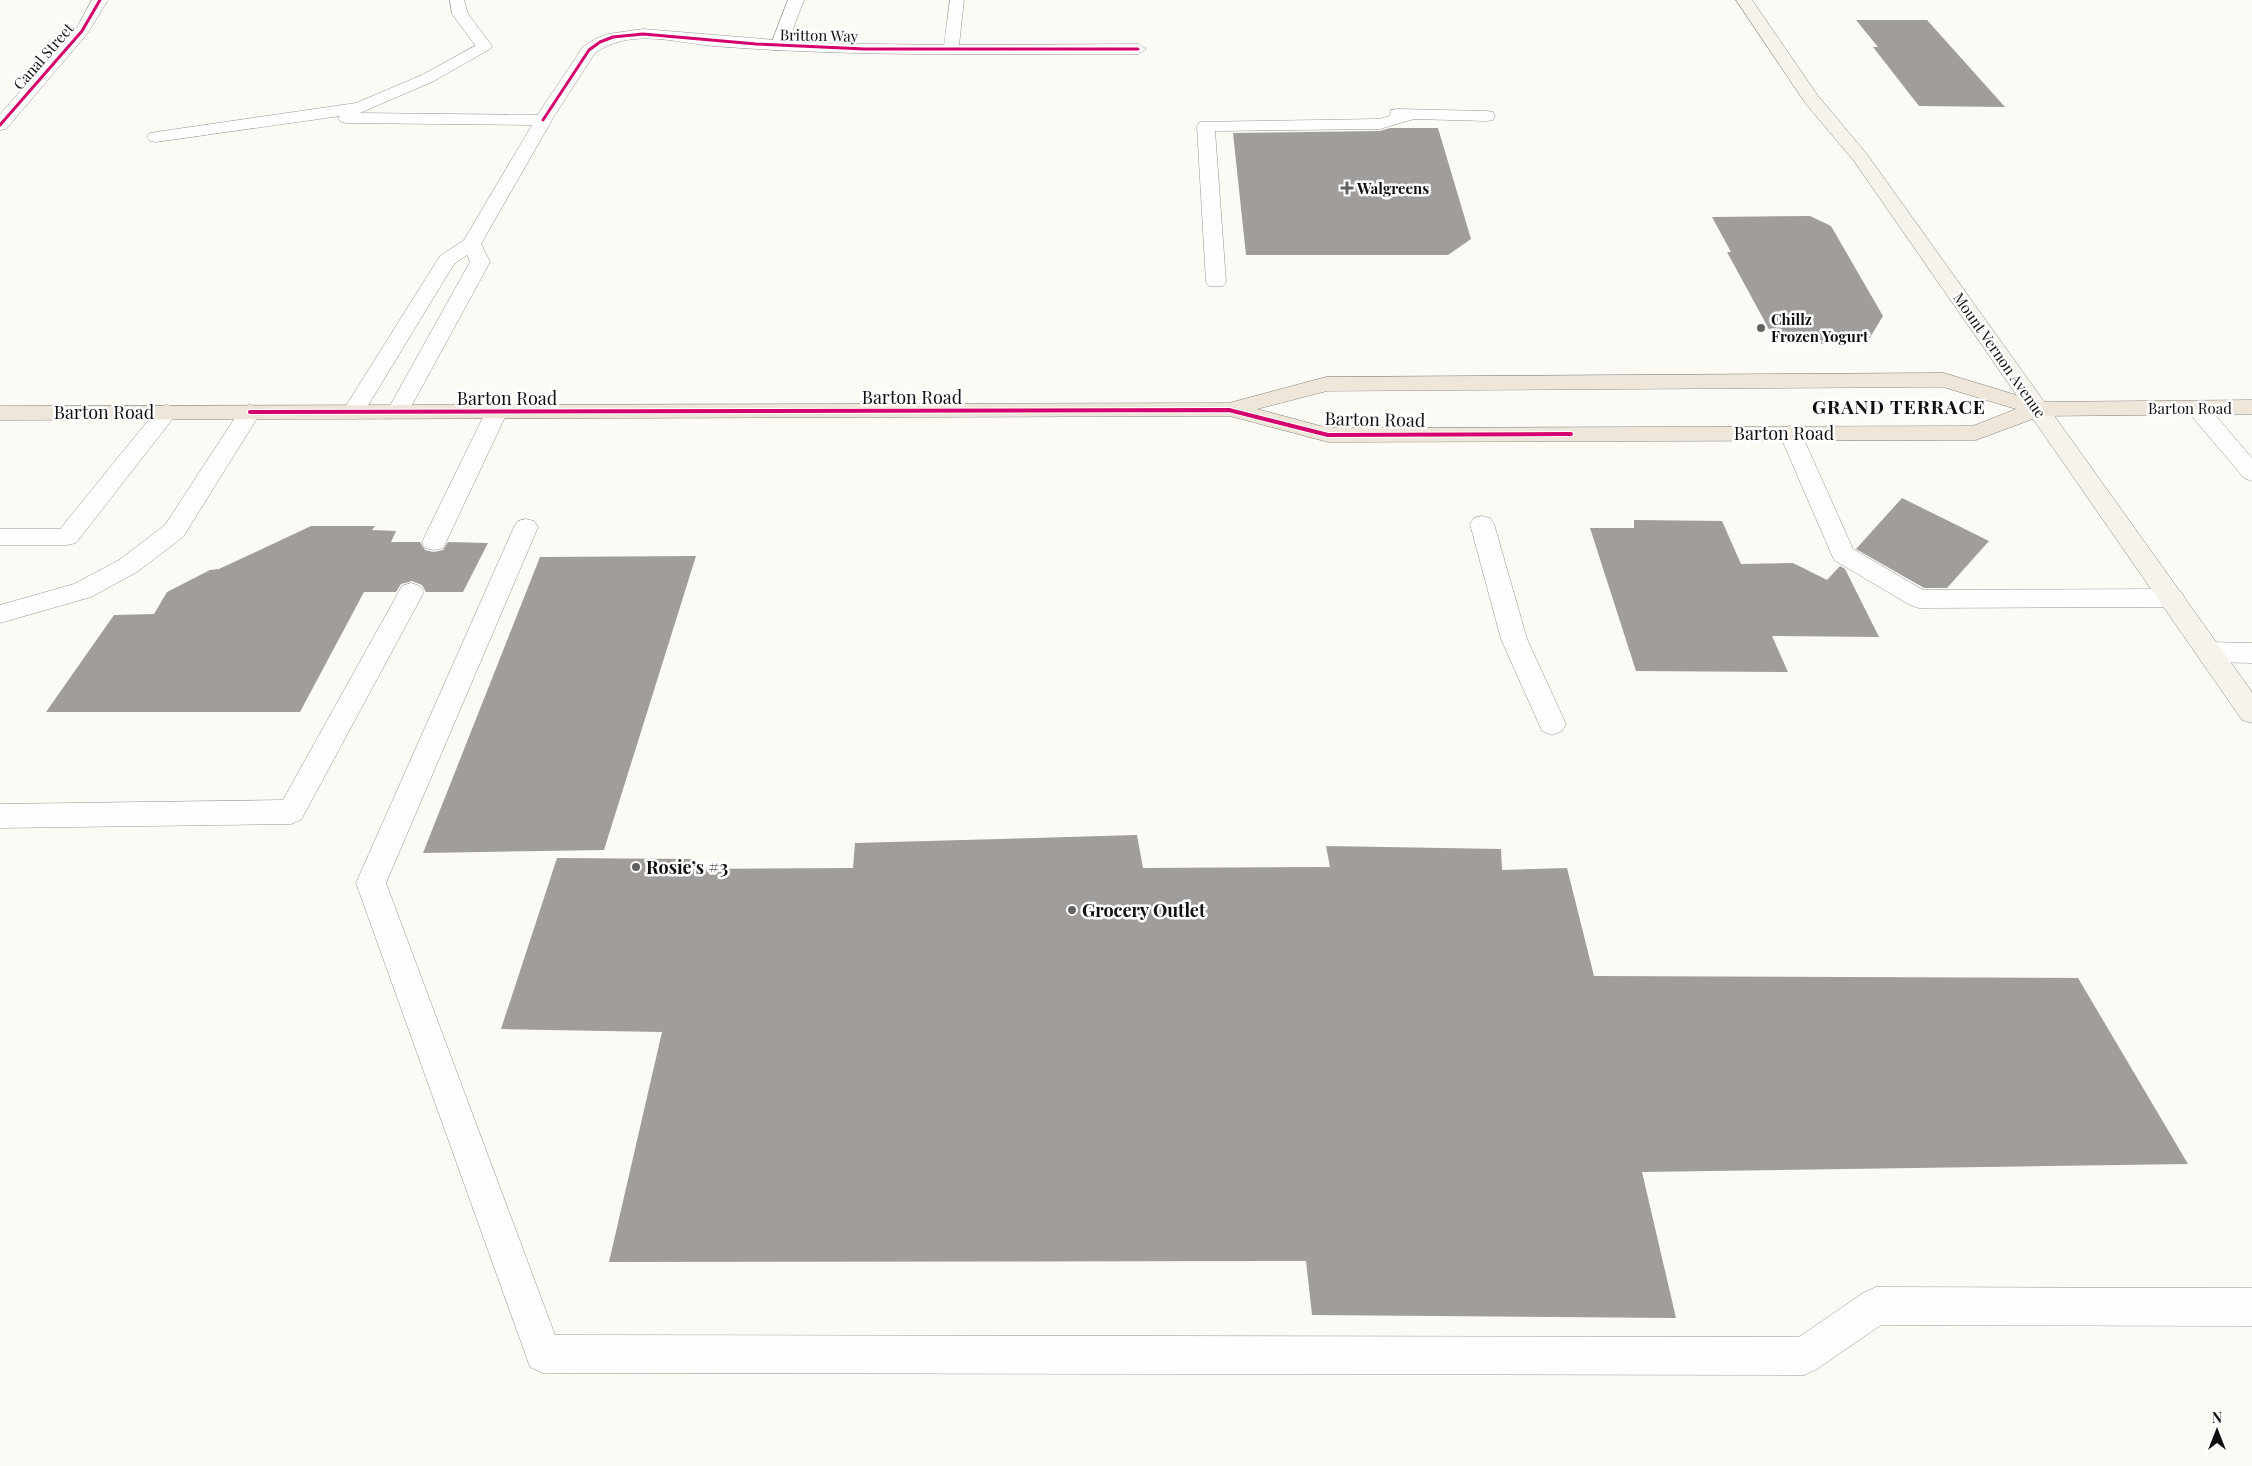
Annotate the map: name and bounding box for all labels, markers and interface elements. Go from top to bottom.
street label: Canal Street [8,18,78,94]
street label: Britton Way [780,24,859,46]
place label: Walgreens [1356,178,1429,198]
marker: Walgreens [1341,182,1353,194]
street label: Mount Vernon Avenue [1949,288,2051,422]
place label: Chillz Frozen Yogurt [1771,309,1869,346]
marker: Chillz Frozen Yogurt [1755,322,1767,334]
street label: Barton Road [862,385,963,409]
street label: Barton Road [457,386,558,410]
district label: GRAND TERRACE [1812,393,1986,419]
street label: Barton Road [2148,398,2232,418]
street label: Barton Road [54,400,155,424]
street label: Barton Road [1324,406,1426,432]
street label: Barton Road [1734,421,1835,445]
place label: Rosie’s #3 [646,855,728,879]
marker: Rosie’s #3 [630,861,642,873]
place label: Grocery Outlet [1082,898,1206,922]
marker: Grocery Outlet [1066,904,1078,916]
north arrow [2192,1406,2242,1456]
text: N [2212,1408,2222,1427]

